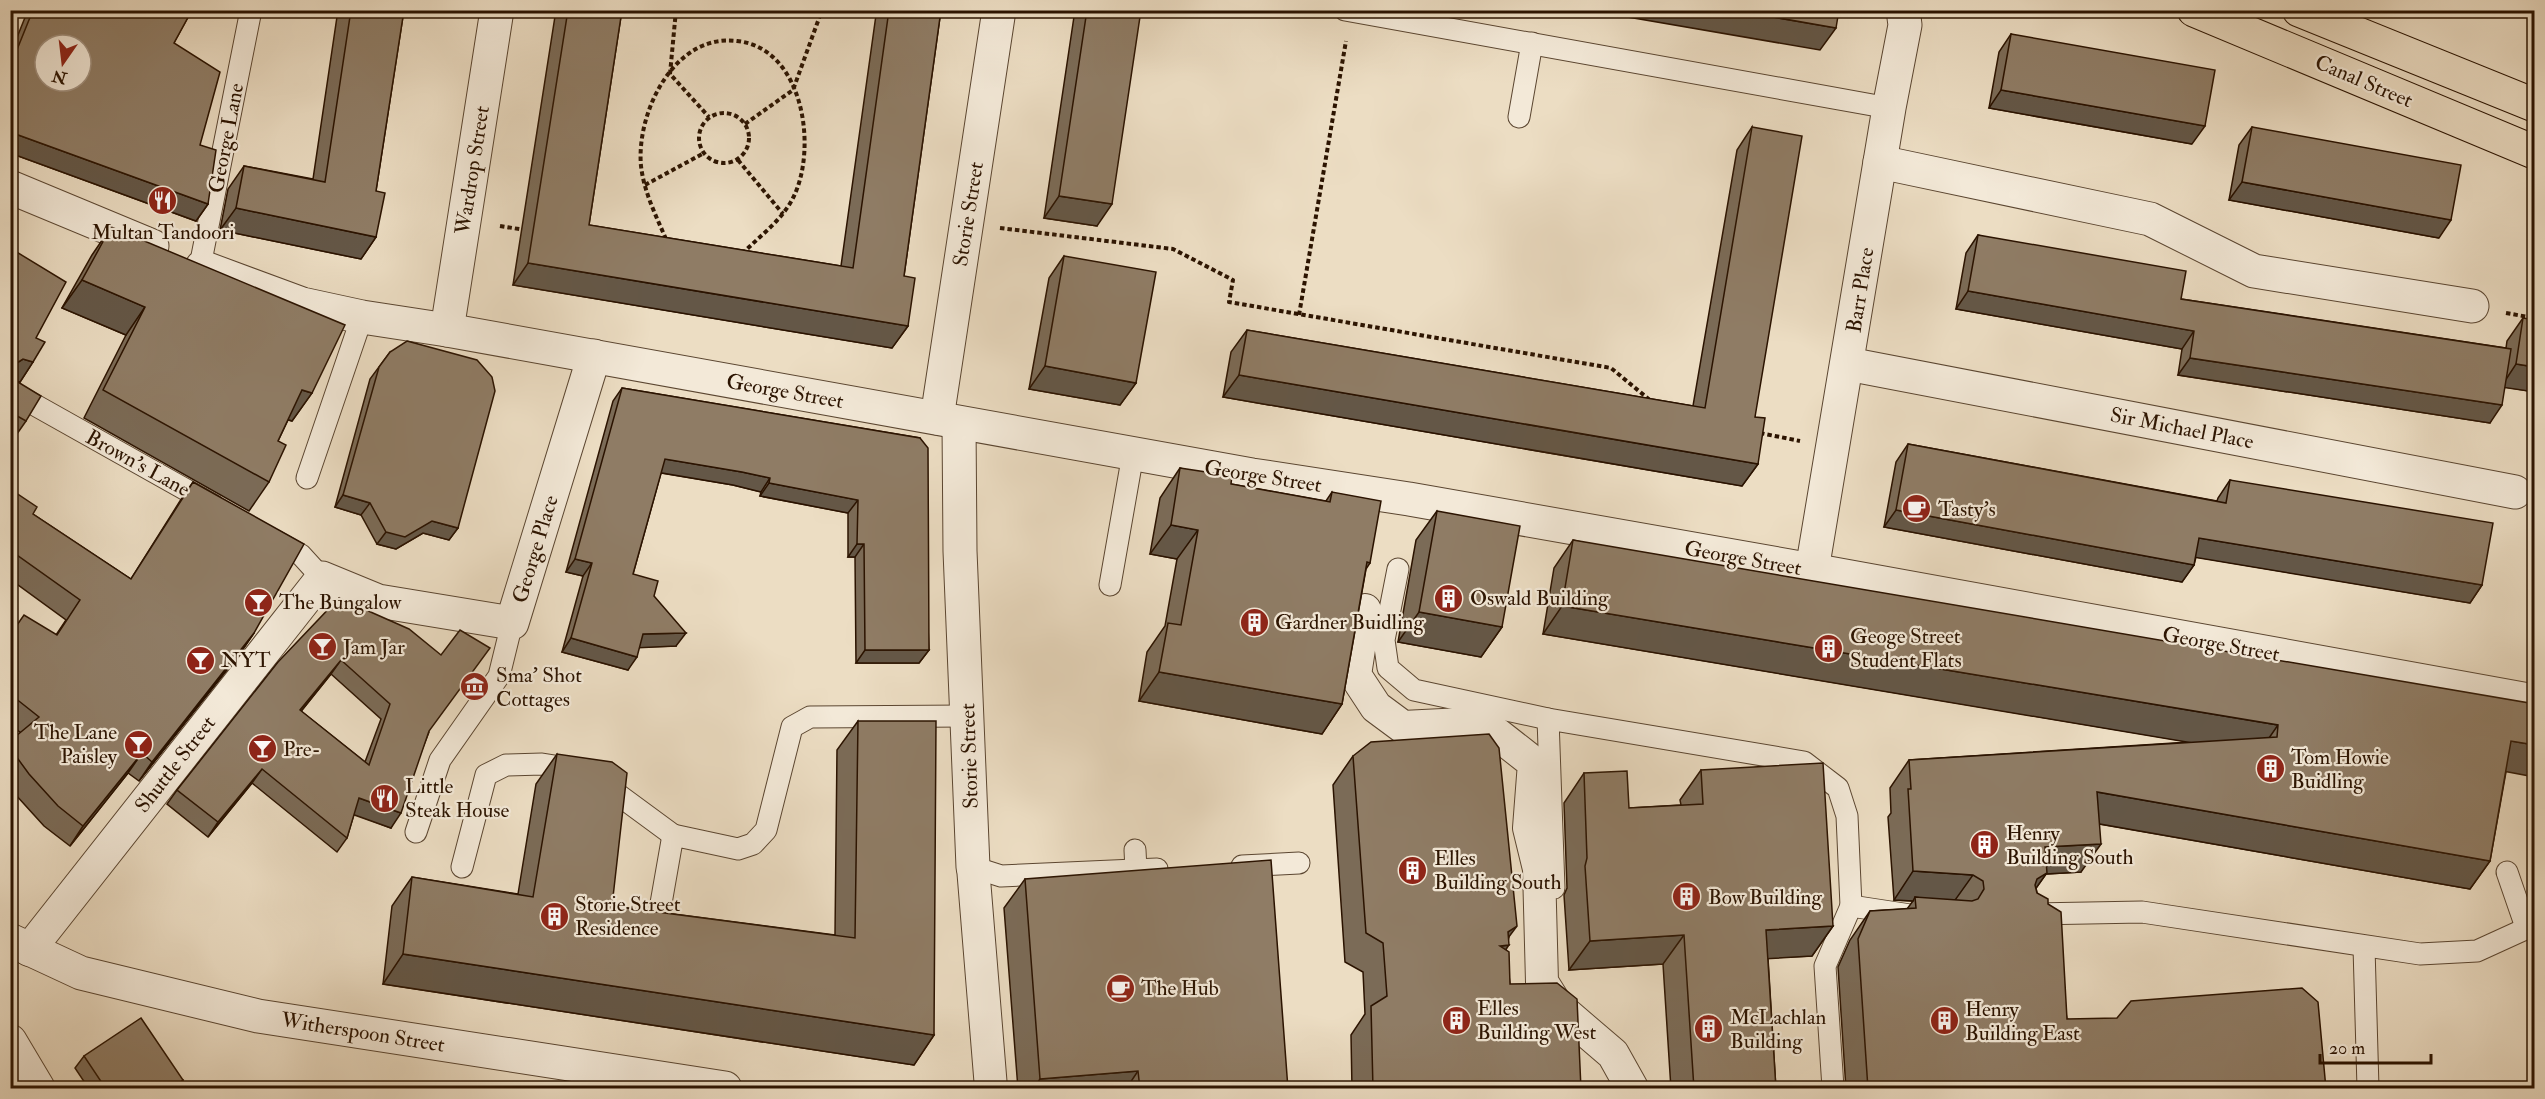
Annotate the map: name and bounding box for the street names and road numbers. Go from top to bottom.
street label: Canal Street [2311,49,2417,114]
street label: George Lane [203,81,250,195]
street label: Wardrop Street [449,104,496,237]
street label: Storie Street [947,160,990,268]
street label: Barr Place [1840,245,1881,335]
street label: George Street [724,368,846,415]
street label: Sir Michael Place [2108,401,2256,456]
street label: Brown's Lane [81,424,195,503]
street label: George Street [1202,454,1324,499]
street label: George Place [506,492,565,606]
street label: George Street [1682,535,1804,582]
street label: George Street [2160,621,2282,668]
street label: Storie Street [954,703,985,809]
street label: Shuttle Street [129,710,222,818]
street label: Witherspoon Street [278,1006,447,1059]

